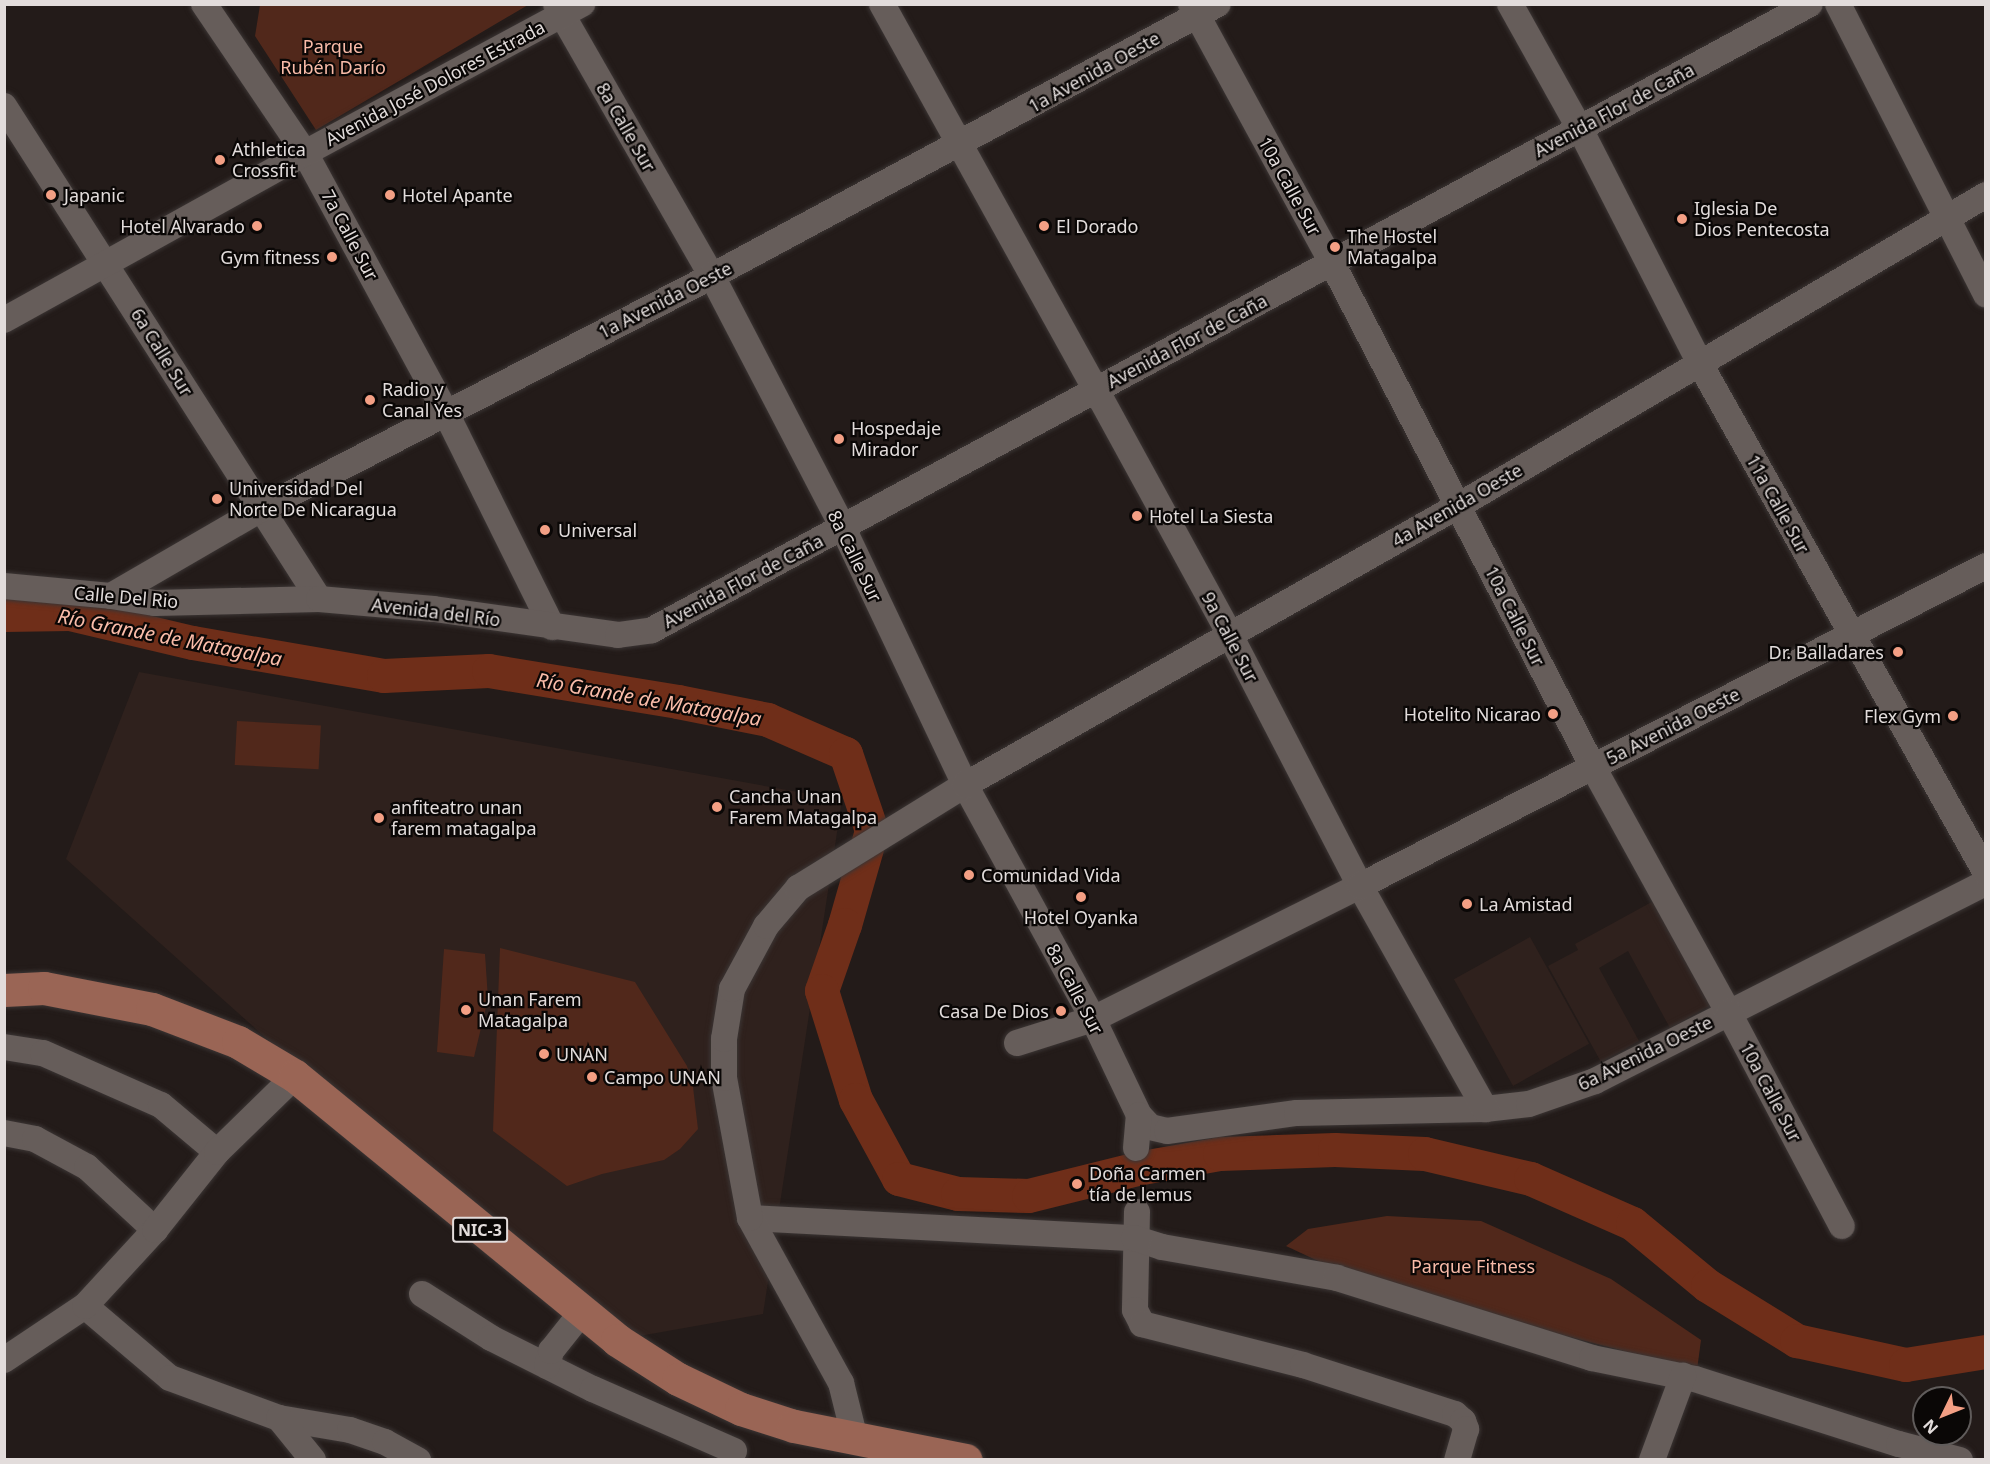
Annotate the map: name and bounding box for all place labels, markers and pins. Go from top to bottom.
place label: Athletica Crossfit [232,139,306,182]
marker: Athletica Crossfit [213,153,227,167]
place label: Japanic [64,184,125,206]
place label: Hotel Apante [402,184,513,206]
marker: Japanic [42,186,60,204]
marker: Hotel Apante [383,188,397,202]
place label: Iglesia De Dios Pentecosta [1694,198,1830,240]
marker: Iglesia De Dios Pentecosta [1675,212,1689,226]
place label: Hotel Alvarado [120,215,245,237]
place label: El Dorado [1056,215,1138,237]
marker: Hotel Alvarado [250,219,264,233]
marker: El Dorado [1037,219,1051,233]
place label: The Hostel Matagalpa [1347,226,1437,268]
marker: The Hostel Matagalpa [1328,240,1342,254]
place label: Gym fitness [220,246,320,268]
marker: Gym fitness [325,250,339,264]
place label: Radio y Canal Yes [382,379,462,422]
marker: Radio y Canal Yes [363,393,377,407]
place label: Hospedaje Mirador [851,418,941,460]
marker: Hospedaje Mirador [832,432,846,446]
place label: Universidad Del Norte De Nicaragua [229,478,397,520]
marker: Universidad Del Norte De Nicaragua [210,492,224,506]
place label: Hotel La Siesta [1149,505,1273,527]
marker: Hotel La Siesta [1130,509,1144,523]
place label: Universal [558,519,637,541]
marker: Universal [536,521,554,539]
place label: Dr. Balladares [1769,641,1884,663]
marker: Dr. Balladares [1889,643,1907,661]
place label: Hotelito Nicarao [1404,703,1541,725]
place label: Flex Gym [1864,705,1941,727]
marker: Hotelito Nicarao [1546,707,1560,721]
marker: Flex Gym [1946,709,1960,723]
place label: Cancha Unan Farem Matagalpa [729,786,877,828]
place label: anfiteatro unan farem matagalpa [391,797,537,840]
marker: Cancha Unan Farem Matagalpa [710,800,724,814]
marker: anfiteatro unan farem matagalpa [372,811,386,825]
place label: Comunidad Vida [981,864,1121,886]
marker: Comunidad Vida [962,868,976,882]
marker: Hotel Oyanka [1074,890,1088,904]
place label: La Amistad [1479,893,1572,915]
marker: La Amistad [1460,897,1474,911]
place label: Hotel Oyanka [1024,906,1138,928]
place label: Unan Farem Matagalpa [478,989,582,1032]
place label: Casa De Dios [939,1000,1049,1022]
marker: Unan Farem Matagalpa [459,1003,473,1017]
marker: Casa De Dios [1054,1004,1068,1018]
place label: UNAN [556,1043,608,1065]
marker: UNAN [537,1047,551,1061]
place label: Campo UNAN [604,1066,721,1088]
marker: Campo UNAN [585,1070,599,1084]
place label: Doña Carmen tía de lemus [1089,1163,1206,1206]
marker: Doña Carmen tía de lemus [1070,1177,1084,1191]

